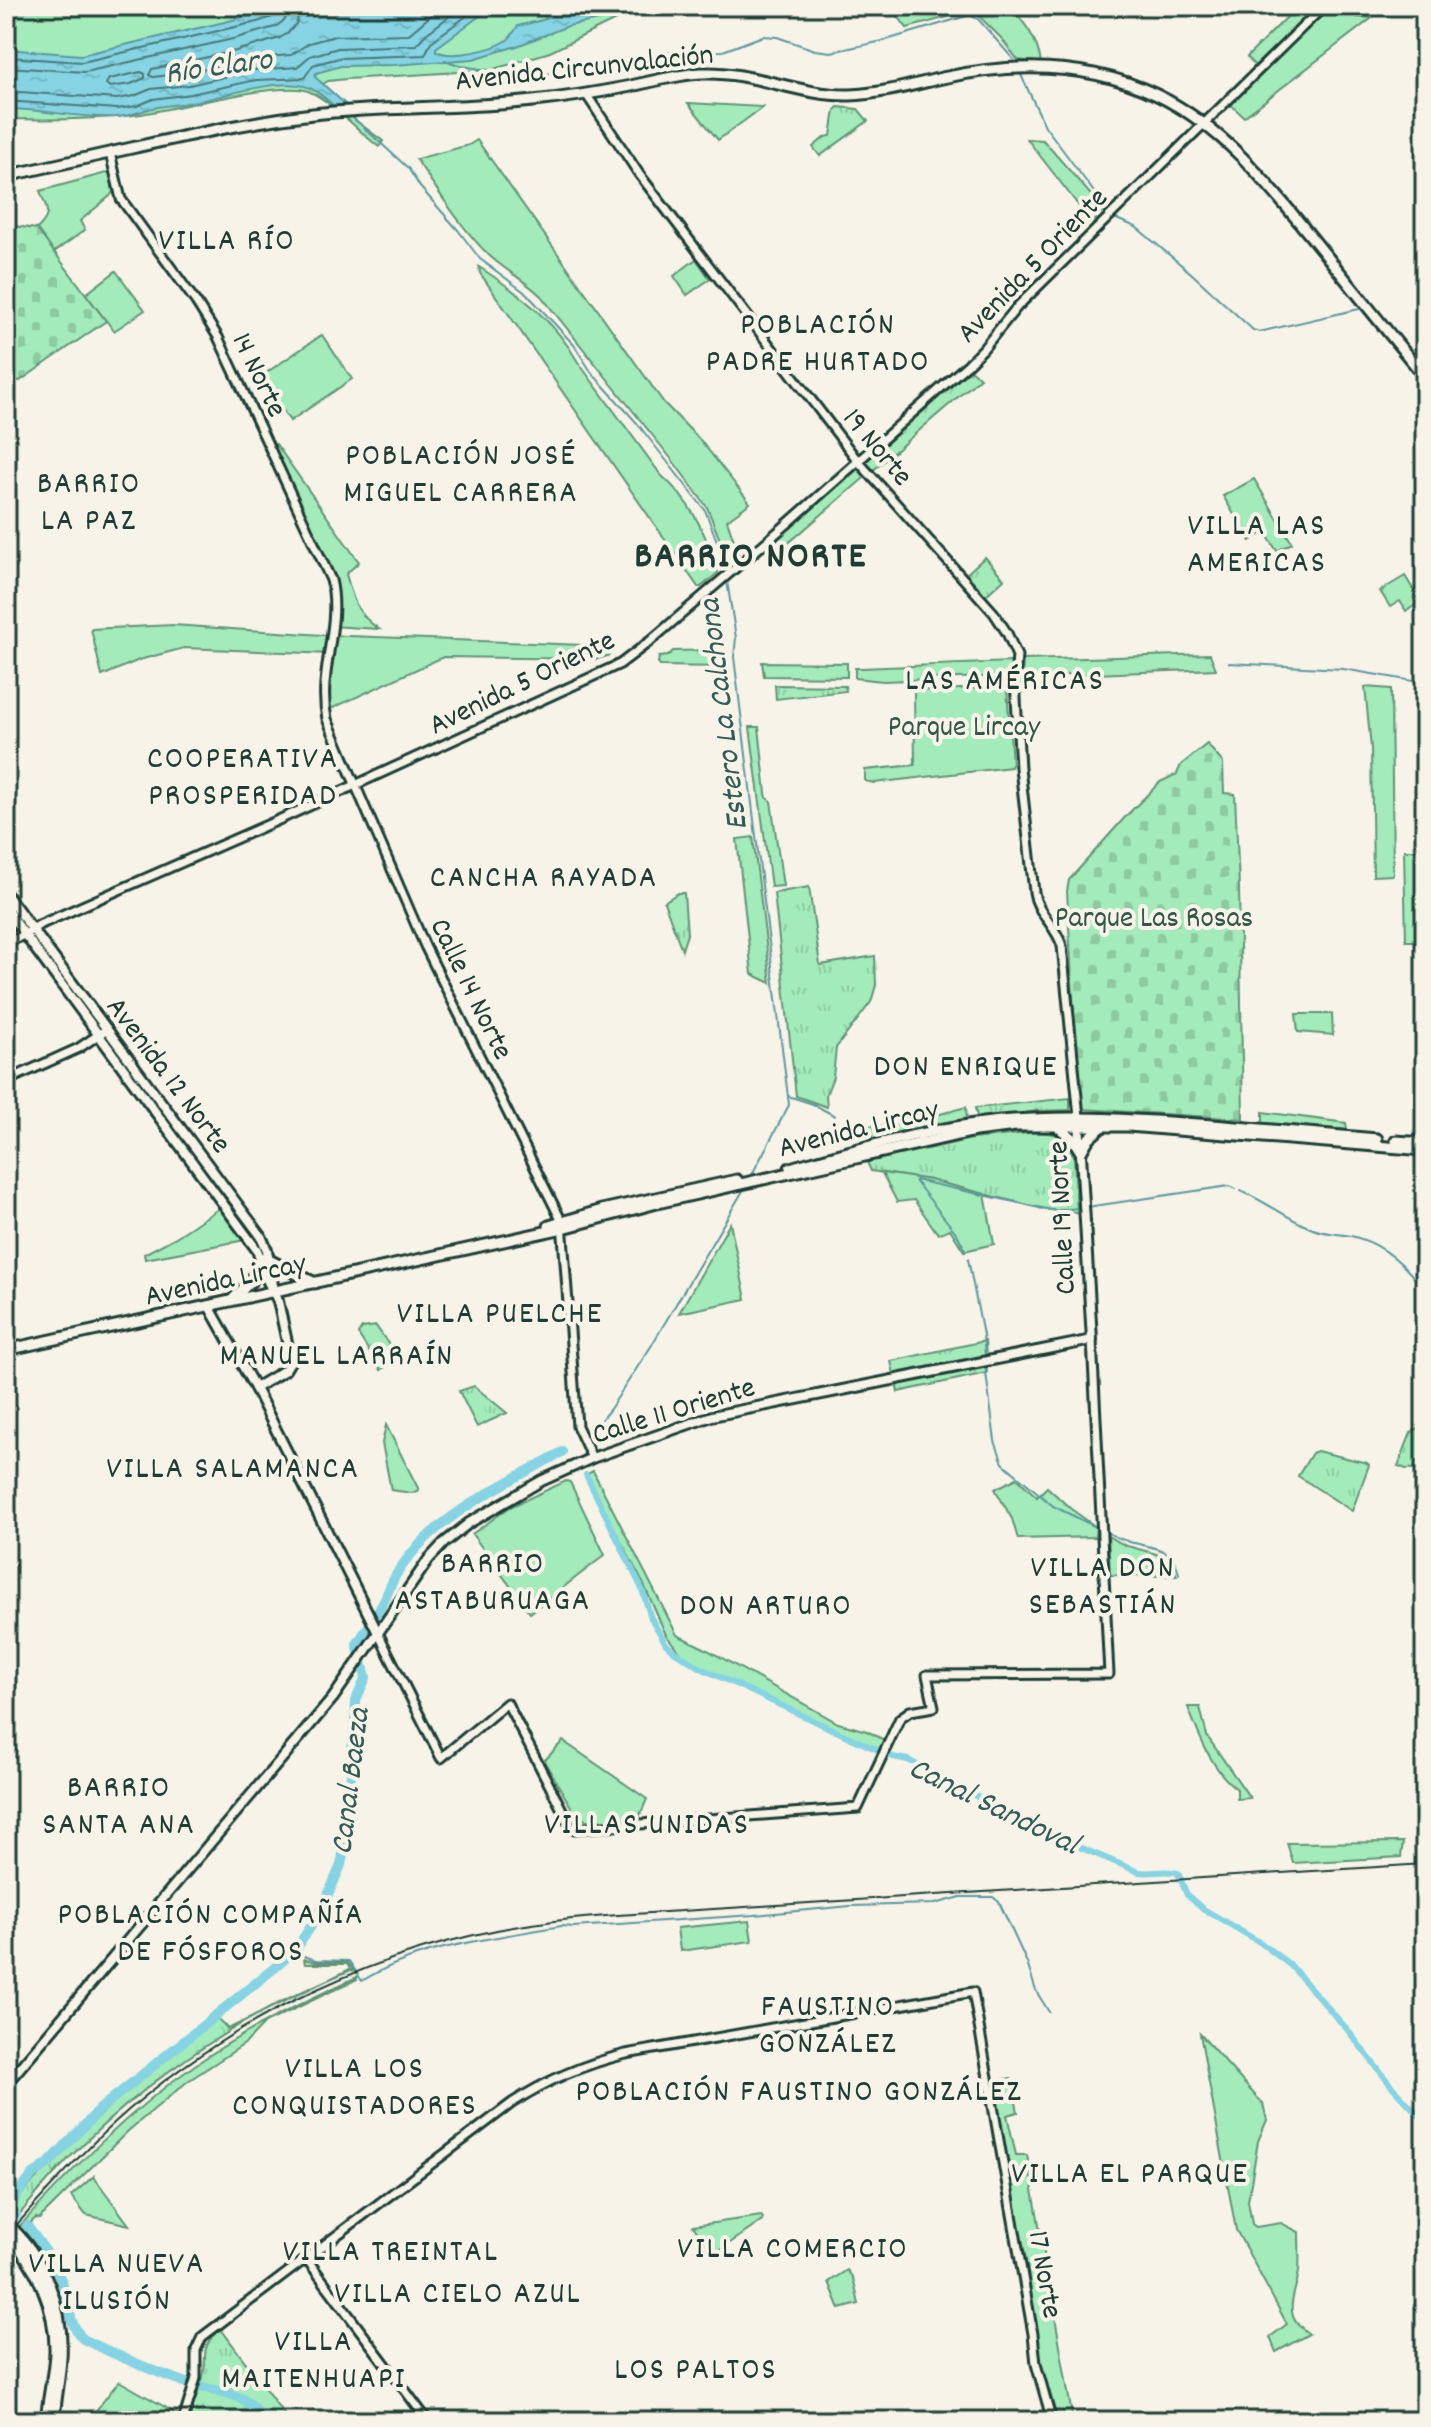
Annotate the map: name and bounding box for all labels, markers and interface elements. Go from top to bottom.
street label: Avenida Circunvalación [453,36,716,105]
water label: Río Claro [162,38,277,99]
street label: Avenida 5 Oriente [948,179,1120,355]
district label: VILLA RÍO [158,220,296,266]
district label: POBLACIÓN PADRE HURTADO [706,304,930,387]
street label: 14 Norte [218,326,296,426]
street label: 19 Norte [830,400,921,497]
district label: POBLACIÓN JOSÉ MIGUEL CARRERA [343,435,579,518]
district label: BARRIO LA PAZ [37,463,141,546]
district label: VILLA LAS AMERICAS [1187,505,1327,588]
district label: BARRIO NORTE [634,531,868,586]
water label: Estero La Calchona [689,594,763,833]
street label: Avenida 5 Oriente [423,621,623,749]
district label: LAS AMÉRICAS [905,660,1105,706]
park label: Parque Lircay [888,708,1041,751]
district label: COOPERATIVA PROSPERIDAD [147,738,339,821]
district label: CANCHA RAYADA [430,857,658,903]
park label: Parque Las Rosas [1055,899,1253,942]
street label: Calle 14 Norte [416,912,522,1068]
street label: Avenida 12 Norte [93,989,240,1164]
district label: DON ENRIQUE [874,1046,1058,1092]
street label: Avenida Lircay [775,1091,944,1172]
street label: Calle 19 Norte [1039,1140,1090,1296]
street label: Avenida Lircay [141,1244,311,1320]
district label: VILLA PUELCHE [397,1293,603,1339]
district label: MANUEL LARRAÍN [220,1335,454,1381]
street label: Calle 11 Oriente [587,1368,761,1458]
district label: VILLA SALAMANCA [106,1448,360,1494]
district label: BARRIO ASTABURUAGA [395,1543,591,1626]
district label: VILLA DON SEBASTIÁN [1029,1547,1177,1630]
district label: DON ARTURO [679,1585,853,1631]
water label: Canal Baeza [321,1704,385,1857]
water label: Canal Sandoval [900,1747,1088,1871]
district label: BARRIO SANTA ANA [42,1767,196,1850]
district label: VILLAS UNIDAS [544,1804,750,1850]
district label: POBLACIÓN COMPAÑÍA DE FÓSFOROS [57,1894,365,1977]
district label: FAUSTINO GONZÁLEZ [759,1986,897,2069]
district label: VILLA LOS CONQUISTADORES [232,2048,478,2131]
district label: POBLACIÓN FAUSTINO GONZÁLEZ [575,2071,1023,2117]
district label: VILLA EL PARQUE [1011,2153,1249,2199]
street label: 17 Norte [1014,2227,1071,2322]
district label: VILLA COMERCIO [677,2228,909,2274]
district label: VILLA TREINTAL [283,2231,499,2277]
district label: VILLA NUEVA ILUSIÓN [29,2243,205,2326]
district label: VILLA CIELO AZUL [334,2273,582,2319]
district label: VILLA MAITENHUAPI [221,2321,407,2404]
district label: LOS PALTOS [614,2349,778,2395]

